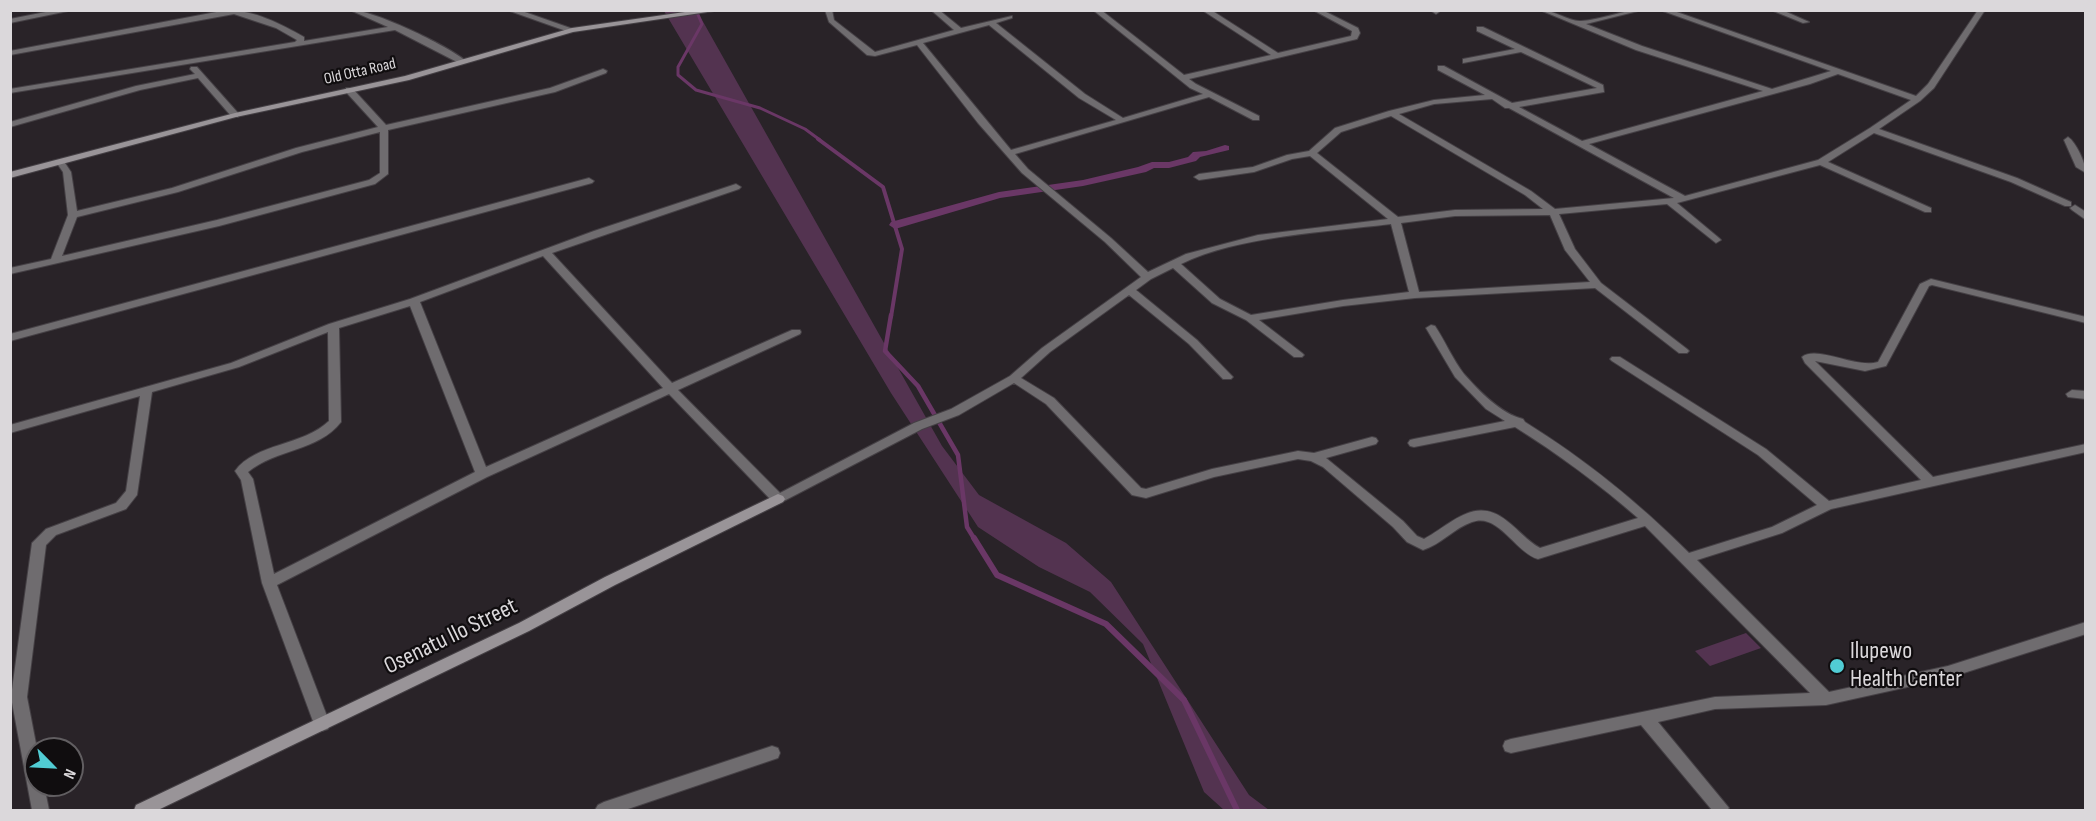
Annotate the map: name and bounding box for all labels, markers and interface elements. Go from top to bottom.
street label: Old Otta Road [322,54,398,90]
street label: Osenatu Ilo Street [380,592,522,682]
place label: Ilupewo Health Center [1850,638,1962,694]
marker: Ilupewo Health Center [1828,657,1846,675]
north arrow [24,737,84,797]
text: N [59,766,79,781]

